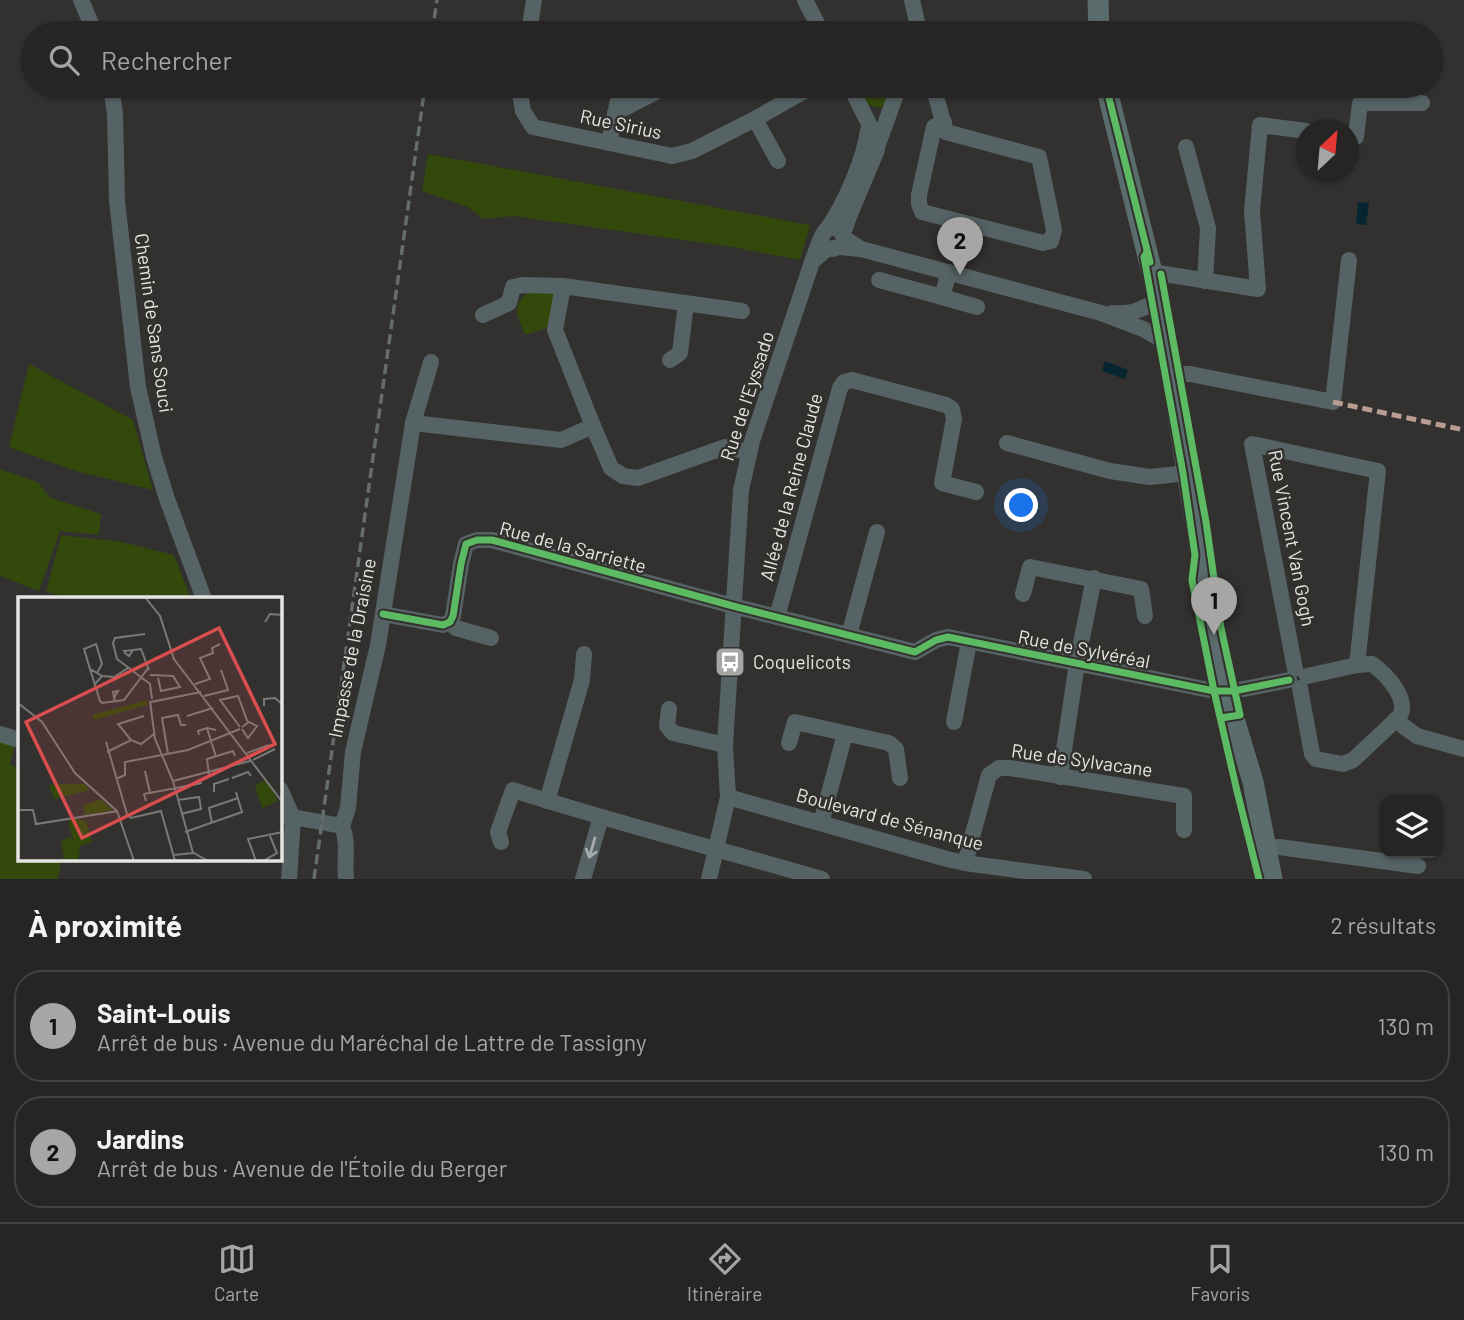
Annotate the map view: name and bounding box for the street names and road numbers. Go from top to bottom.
street label: Rue Sirius [578,104,664,143]
street label: Chemin de Sans Souci [131,232,178,414]
street label: Rue de l'Eyssado [715,328,778,464]
street label: Allée de la Reine Claude [754,390,827,583]
street label: Rue Vincent Van Gogh [1264,448,1321,628]
street label: Rue de la Sarriette [497,516,649,577]
street label: Impasse de la Draisine [323,556,380,740]
street label: Rue de Sylvéréal [1016,624,1152,673]
street label: Rue de Sylvacane [1010,738,1154,781]
street label: Boulevard de Sénanque [794,782,986,855]

